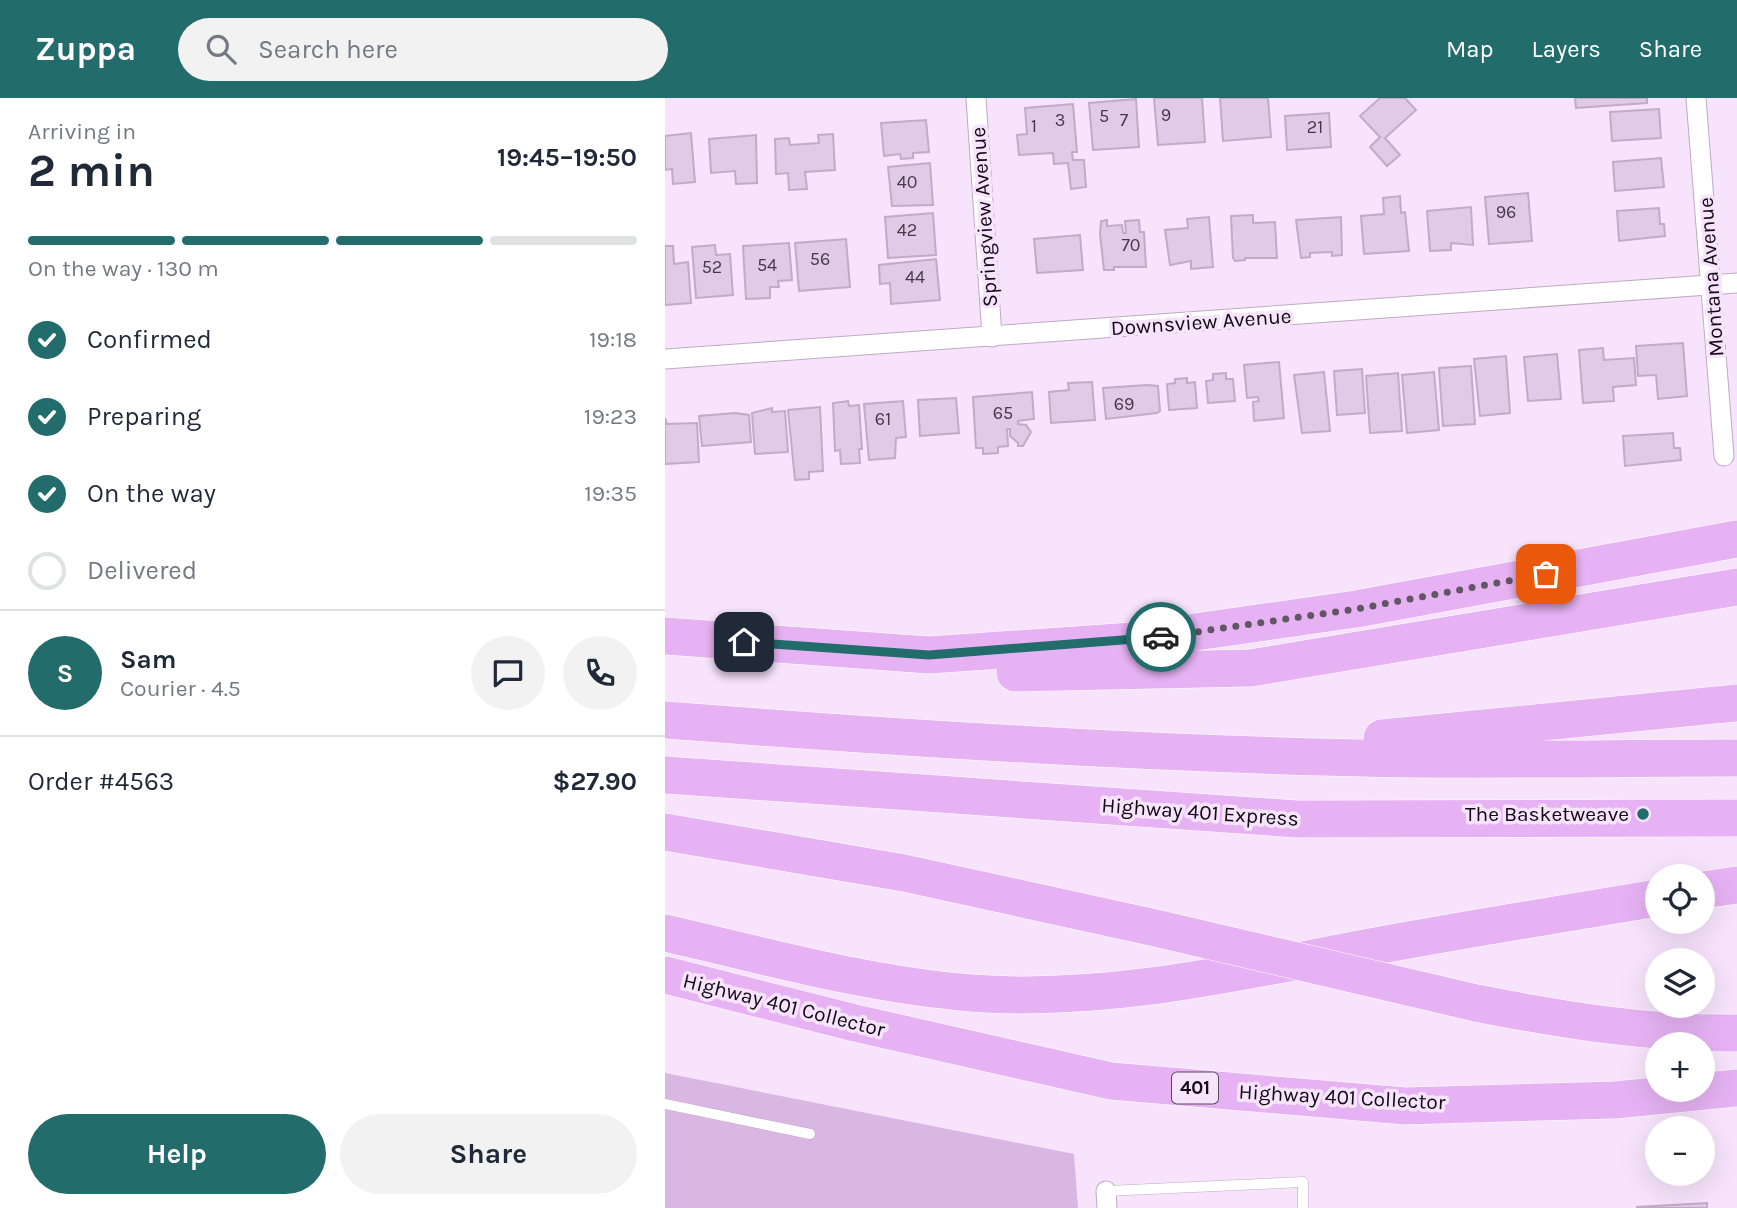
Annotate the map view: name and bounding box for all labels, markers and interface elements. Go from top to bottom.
search box [178,18,668,81]
text: Zuppa [35,30,136,68]
icon: search [202,30,240,68]
text: Search here [258,34,398,65]
text: Map [1446,35,1494,63]
text: Layers [1532,35,1601,63]
text: Share [1639,35,1702,63]
house number: 9 [1161,104,1171,126]
house number: 5 [1099,105,1109,127]
house number: 3 [1055,109,1065,131]
house number: 7 [1120,109,1129,131]
house number: 1 [1031,115,1037,137]
house number: 21 [1307,116,1323,138]
text: Arriving in [28,118,136,145]
street label: Springview Avenue [966,126,1002,308]
text: 19:45–19:50 [497,142,637,173]
text: 2 min [28,144,155,198]
house number: 40 [897,171,917,193]
street label: Montana Avenue [1693,196,1729,358]
house number: 96 [1496,201,1516,223]
house number: 42 [897,219,917,241]
house number: 70 [1121,234,1141,256]
house number: 56 [810,248,830,270]
house number: 54 [757,254,777,276]
text: On the way · 130 m [28,255,219,282]
house number: 52 [702,256,722,278]
house number: 44 [905,266,925,288]
street label: Downsview Avenue [1110,304,1292,340]
icon: check [28,321,66,359]
text: Confirmed [87,324,212,355]
text: 19:18 [589,326,637,353]
house number: 69 [1114,393,1134,415]
icon: check [28,398,66,436]
text: Preparing [87,401,201,432]
house number: 65 [993,402,1013,424]
text: 19:23 [584,403,637,430]
house number: 61 [875,408,891,430]
icon: check [28,475,66,513]
text: On the way [87,478,216,509]
text: 19:35 [584,480,637,507]
pin [1516,544,1576,604]
text: Delivered [87,555,197,586]
icon: bag [1527,555,1565,593]
courier [1126,602,1196,672]
pin [714,612,774,672]
icon: car [1142,618,1180,656]
icon: home [725,623,763,661]
button: chat [471,636,545,710]
button: phone [563,636,637,710]
text: Sam [120,644,176,675]
text: S [57,658,73,689]
text: Courier · 4.5 [120,675,241,702]
text: Order #4563 [28,766,174,797]
text: $27.90 [553,766,637,797]
street label: Highway 401 Express [1101,793,1299,831]
place label: The Basketweave [1465,802,1629,826]
marker: The Basketweave [1635,806,1651,822]
map controls [1645,864,1715,1186]
button: locate [1645,864,1715,934]
button: layers [1645,948,1715,1018]
street label: Highway 401 Collector [681,968,888,1042]
button: + [1645,1032,1715,1102]
road number: 401 [1172,1072,1218,1104]
street label: Highway 401 Collector [1238,1080,1446,1114]
button: Help [28,1114,326,1194]
button: Share [340,1114,637,1194]
button: − [1645,1116,1715,1186]

